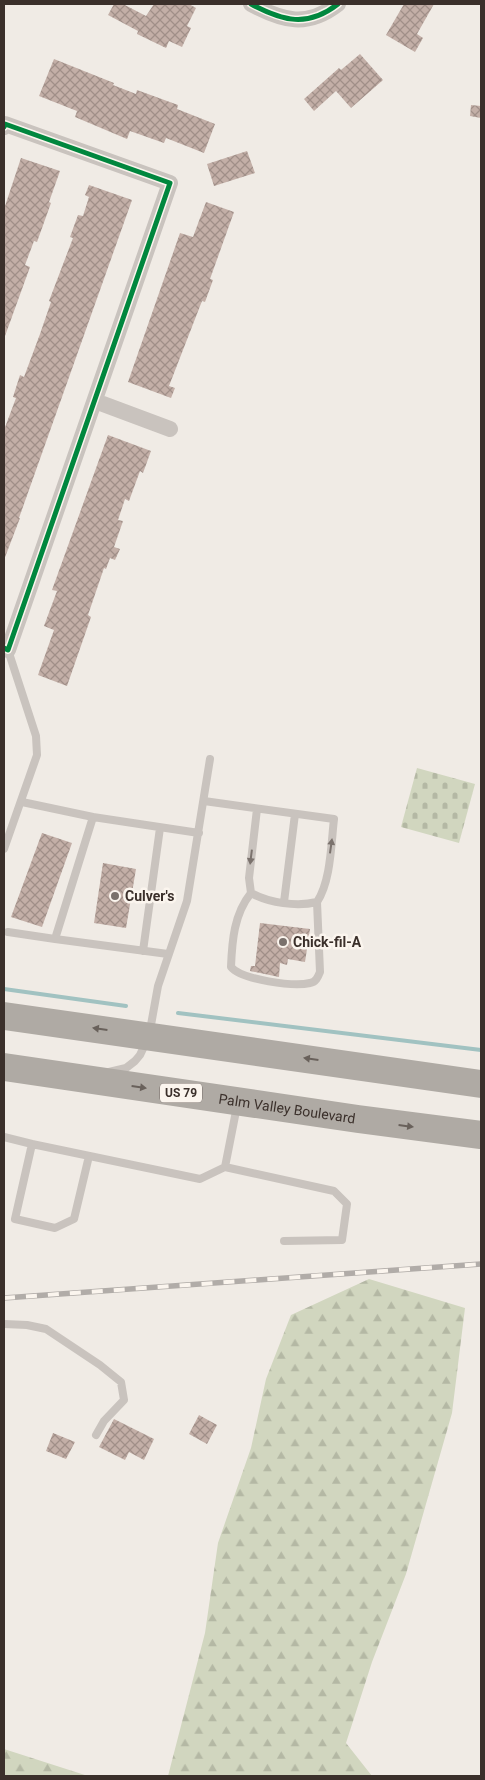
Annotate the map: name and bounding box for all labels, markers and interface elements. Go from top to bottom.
one-way arrow [327,838,335,854]
one-way arrow [247,849,255,865]
place label: Culver's [125,888,174,904]
marker: Culver's [109,890,121,902]
place label: Chick-fil-A [293,934,362,950]
marker: Chick-fil-A [277,936,289,948]
one-way arrow [92,1025,108,1033]
one-way arrow [303,1055,319,1063]
one-way arrow [131,1083,147,1091]
road number: US 79 [160,1084,202,1102]
street label: Palm Valley Boulevard [217,1091,356,1127]
one-way arrow [398,1122,414,1130]

